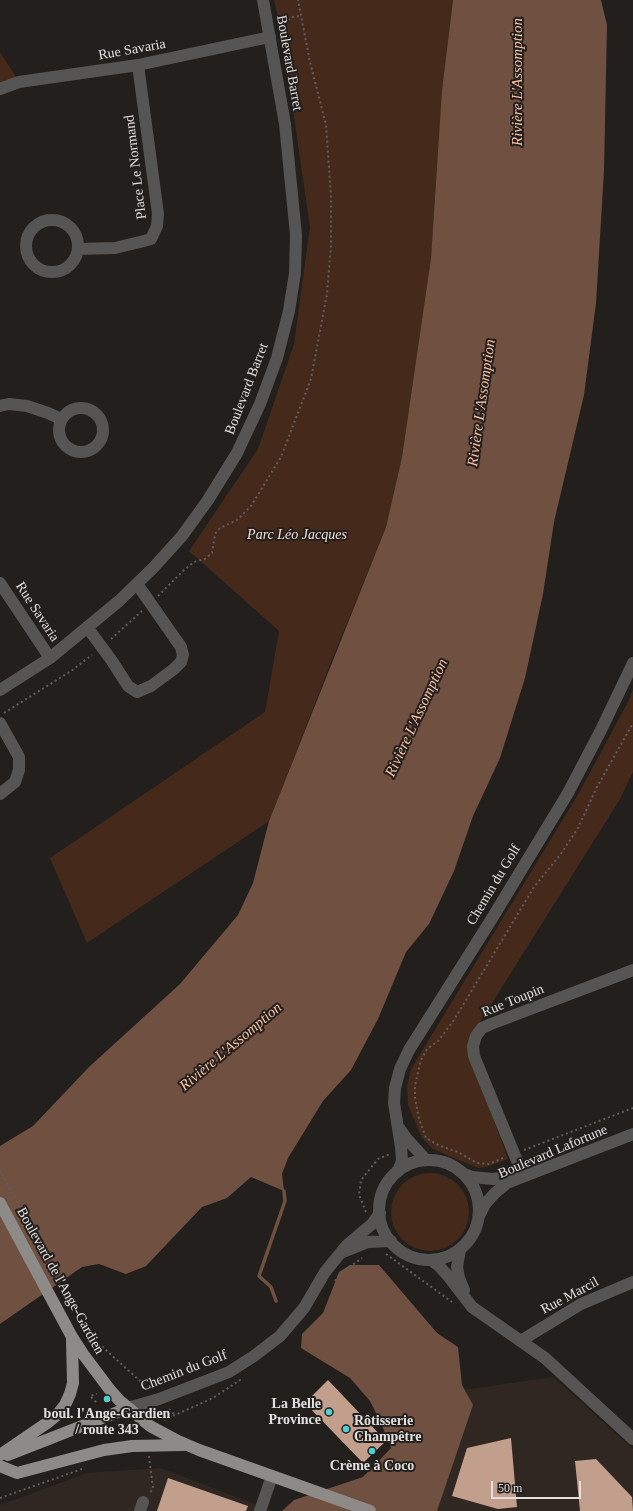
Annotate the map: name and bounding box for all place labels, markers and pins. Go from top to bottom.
marker: boul. l'Ange-Gardien / route 343 [102,1394,112,1404]
place label: La Belle Province [268,1396,321,1428]
place label: boul. l'Ange-Gardien / route 343 [44,1406,170,1438]
marker: La Belle Province [324,1407,334,1417]
place label: Rôtisserie Champêtre [354,1413,421,1446]
marker: Rôtisserie Champêtre [341,1424,351,1434]
marker: Crème à Coco [367,1446,377,1456]
place label: Crème à Coco [330,1458,414,1474]

